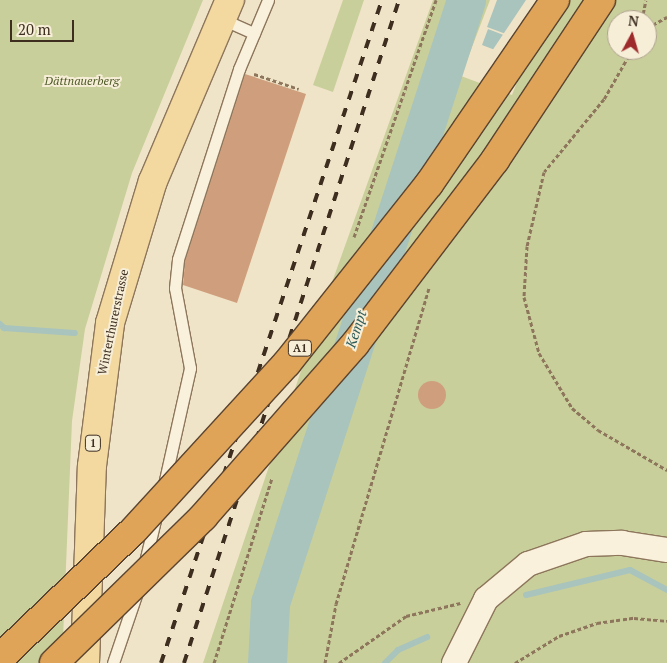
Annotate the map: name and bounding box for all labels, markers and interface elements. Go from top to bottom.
scale bar [12,10,76,42]
north arrow [607,10,657,60]
text: N [627,11,640,31]
text: 20 m [18,19,51,39]
park label: Dättnauerberg [45,74,119,88]
street label: Winterthurerstrasse [95,268,131,376]
water label: Kempt [342,308,370,350]
road number: A1 [288,339,312,356]
road number: 1 [84,434,102,452]

